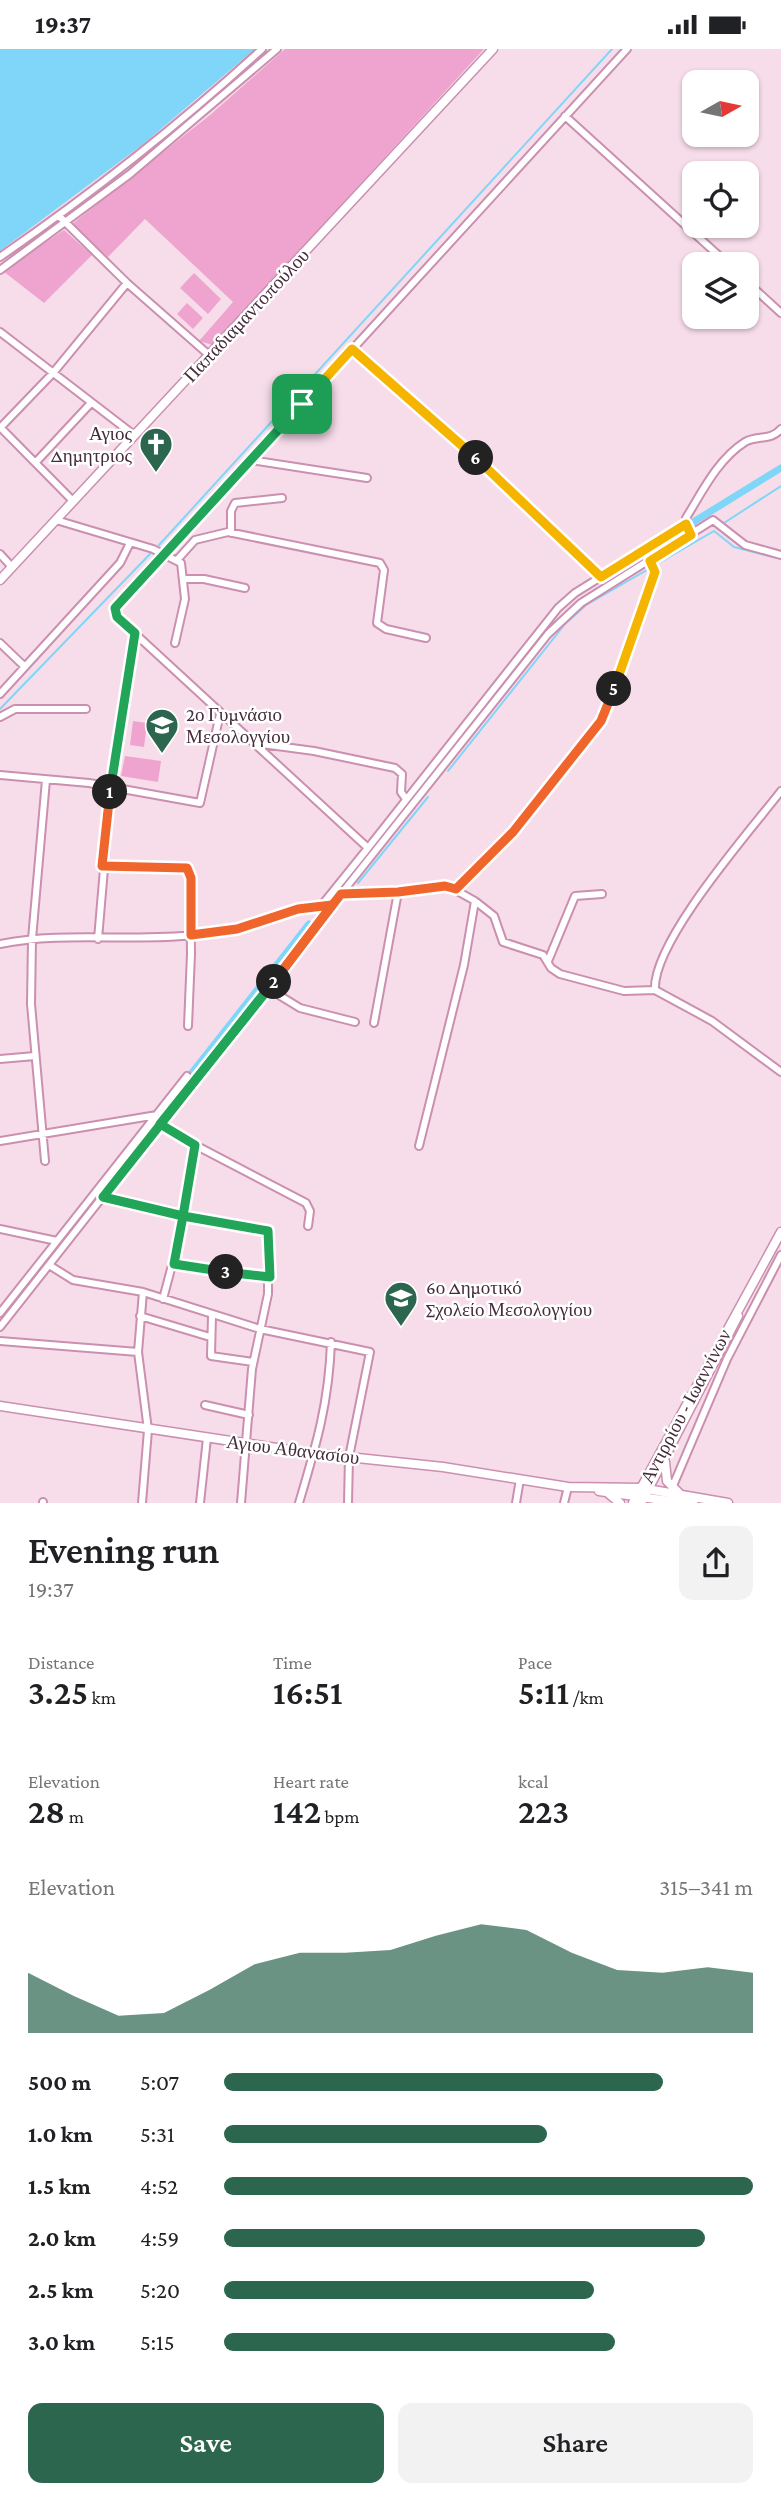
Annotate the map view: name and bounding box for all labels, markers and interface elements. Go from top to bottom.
text: 19:37 [35,10,91,39]
north arrow [682,70,760,147]
map controls [682,70,759,329]
button: locate [682,161,759,238]
street label: Παπαδιαμαντοπούλου [179,244,313,386]
button: layers [682,252,759,329]
pin [272,374,332,434]
icon: arrive [283,385,321,423]
place label: Αγιος Δημητριος [51,423,132,466]
church icon: Αγιος Δημητριος [137,425,175,474]
pin: 6 [458,441,494,475]
text: 6 [470,447,481,468]
pin: 5 [596,671,632,707]
text: 5 [609,678,618,699]
place label: 2ο Γυμνάσιο Μεσολογγίου [186,704,290,747]
school or university icon: 2ο Γυμνάσιο Μεσολογγίου [143,706,181,755]
pin: 1 [92,775,128,809]
text: 1 [106,781,113,802]
pin: 2 [256,965,292,999]
text: 2 [269,971,278,992]
pin: 3 [208,1255,244,1289]
text: 3 [221,1261,230,1282]
place label: 6ο Δημοτικό Σχολείο Μεσολογγίου [426,1277,592,1320]
school or university icon: 6ο Δημοτικό Σχολείο Μεσολογγίου [382,1279,420,1328]
street label: Αντιρρίου - Ιωαννίνων [636,1325,735,1487]
street label: Αγιου Αθανασίου [225,1431,361,1468]
button: share [679,1526,753,1600]
text: Evening run [28,1529,219,1571]
text: 19:37 [28,1576,74,1602]
text: Distance [28,1652,94,1673]
text: Time [273,1652,312,1673]
text: Pace [518,1652,552,1673]
text: 3.25 [28,1673,88,1712]
text: 16:51 [273,1673,342,1712]
text: 5:11 [518,1673,569,1712]
text: km [88,1687,116,1708]
text: /km [569,1687,604,1708]
text: Elevation [28,1771,100,1792]
text: Heart rate [273,1771,349,1792]
text: kcal [518,1771,549,1792]
text: 28 [28,1792,65,1831]
text: 142 [273,1792,321,1831]
text: 223 [518,1792,569,1831]
text: m [65,1806,84,1827]
text: bpm [321,1806,360,1827]
text: Elevation [28,1874,115,1900]
text: 315–341 m [659,1874,753,1900]
text: 500 m [28,2069,91,2095]
text: 5:07 [140,2069,179,2095]
text: 1.0 km [28,2121,93,2147]
text: 5:31 [140,2121,175,2147]
text: 1.5 km [28,2173,91,2199]
text: 4:52 [140,2173,178,2199]
text: 2.0 km [28,2225,96,2251]
text: 4:59 [140,2225,179,2251]
text: 2.5 km [28,2277,94,2303]
text: 5:20 [140,2277,180,2303]
text: 3.0 km [28,2329,95,2355]
text: 5:15 [140,2329,175,2355]
button: Save [28,2403,384,2483]
button: Share [398,2403,753,2483]

